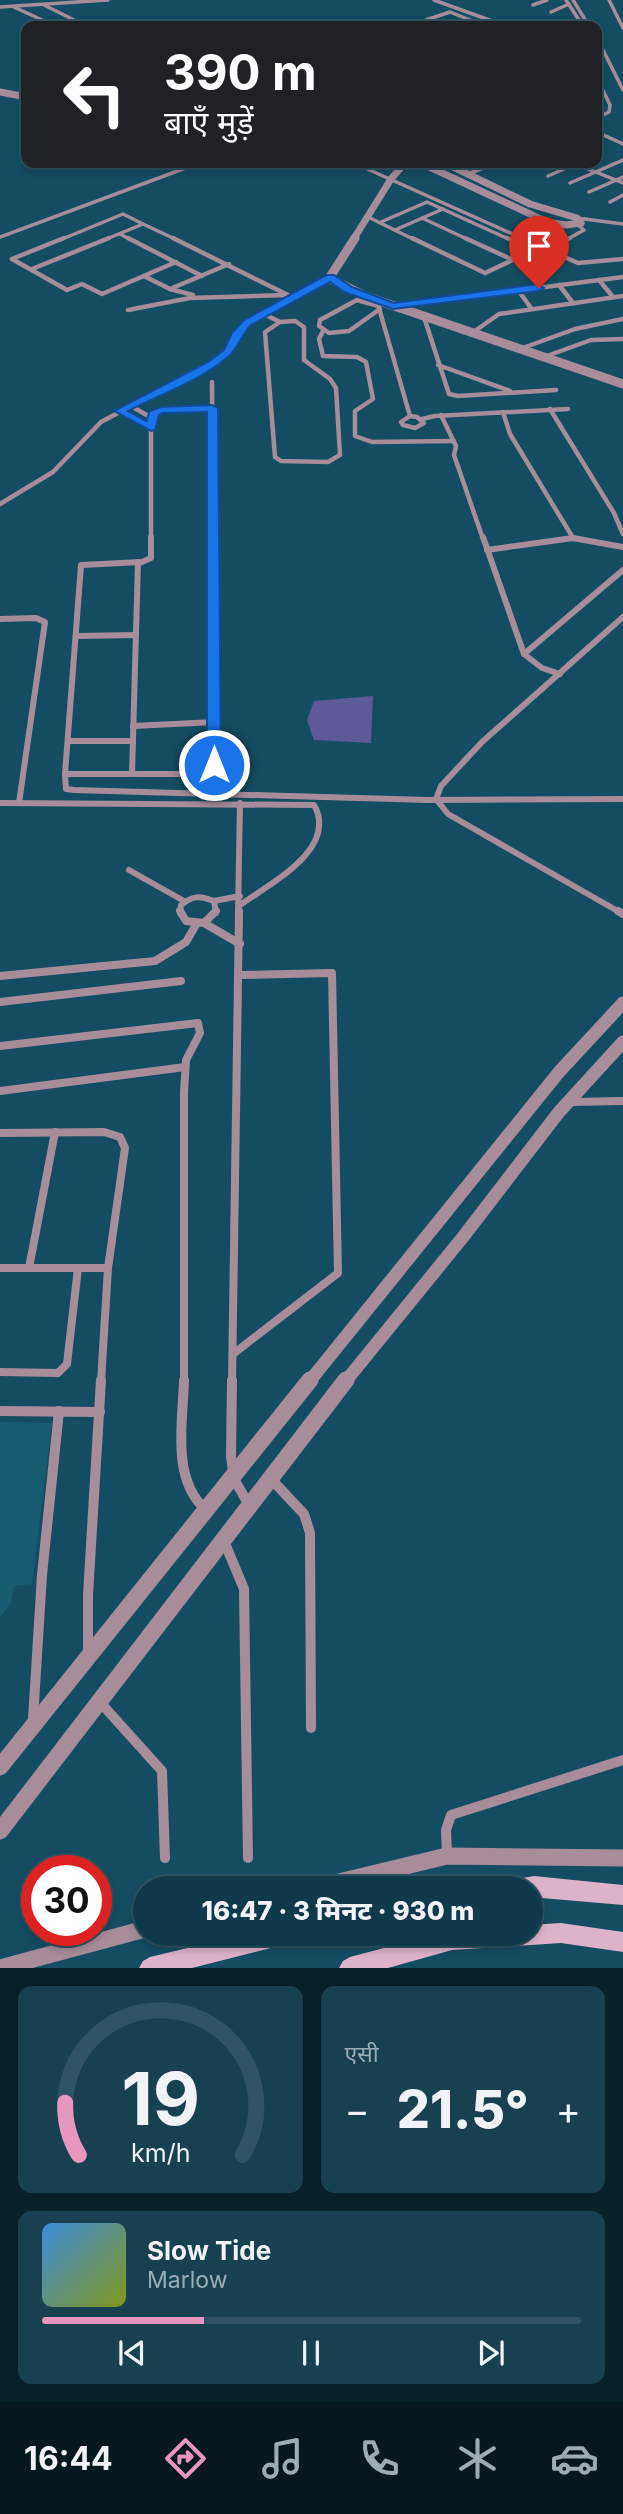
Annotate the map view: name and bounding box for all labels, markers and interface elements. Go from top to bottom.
text: 390 m [164,43,317,102]
icon: left [49,49,140,140]
text: बाएँ मुड़ें [164,103,254,142]
pin [509,216,569,288]
icon: arrive [520,227,558,265]
position arrow [177,728,251,802]
speed limit sign: 30 [21,1855,112,1946]
text: 16:47 · 3 मिनट · 930 m [202,1895,474,1926]
text: एसी [345,2040,379,2068]
text: 19 [121,2055,200,2144]
text: 21.5° [397,2078,529,2141]
text: − [345,2087,370,2133]
text: + [556,2087,581,2133]
text: km/h [131,2138,190,2168]
text: Slow Tide [147,2235,271,2266]
text: Marlow [147,2266,227,2294]
icon: previous [113,2334,151,2372]
icon: pause [292,2334,330,2372]
icon: next [472,2334,510,2372]
icon: directions [161,2434,210,2483]
icon: music [258,2434,307,2483]
icon: phone [355,2434,404,2483]
icon: climate [453,2434,502,2483]
icon: car [550,2434,599,2483]
text: 16:44 [24,2439,113,2478]

